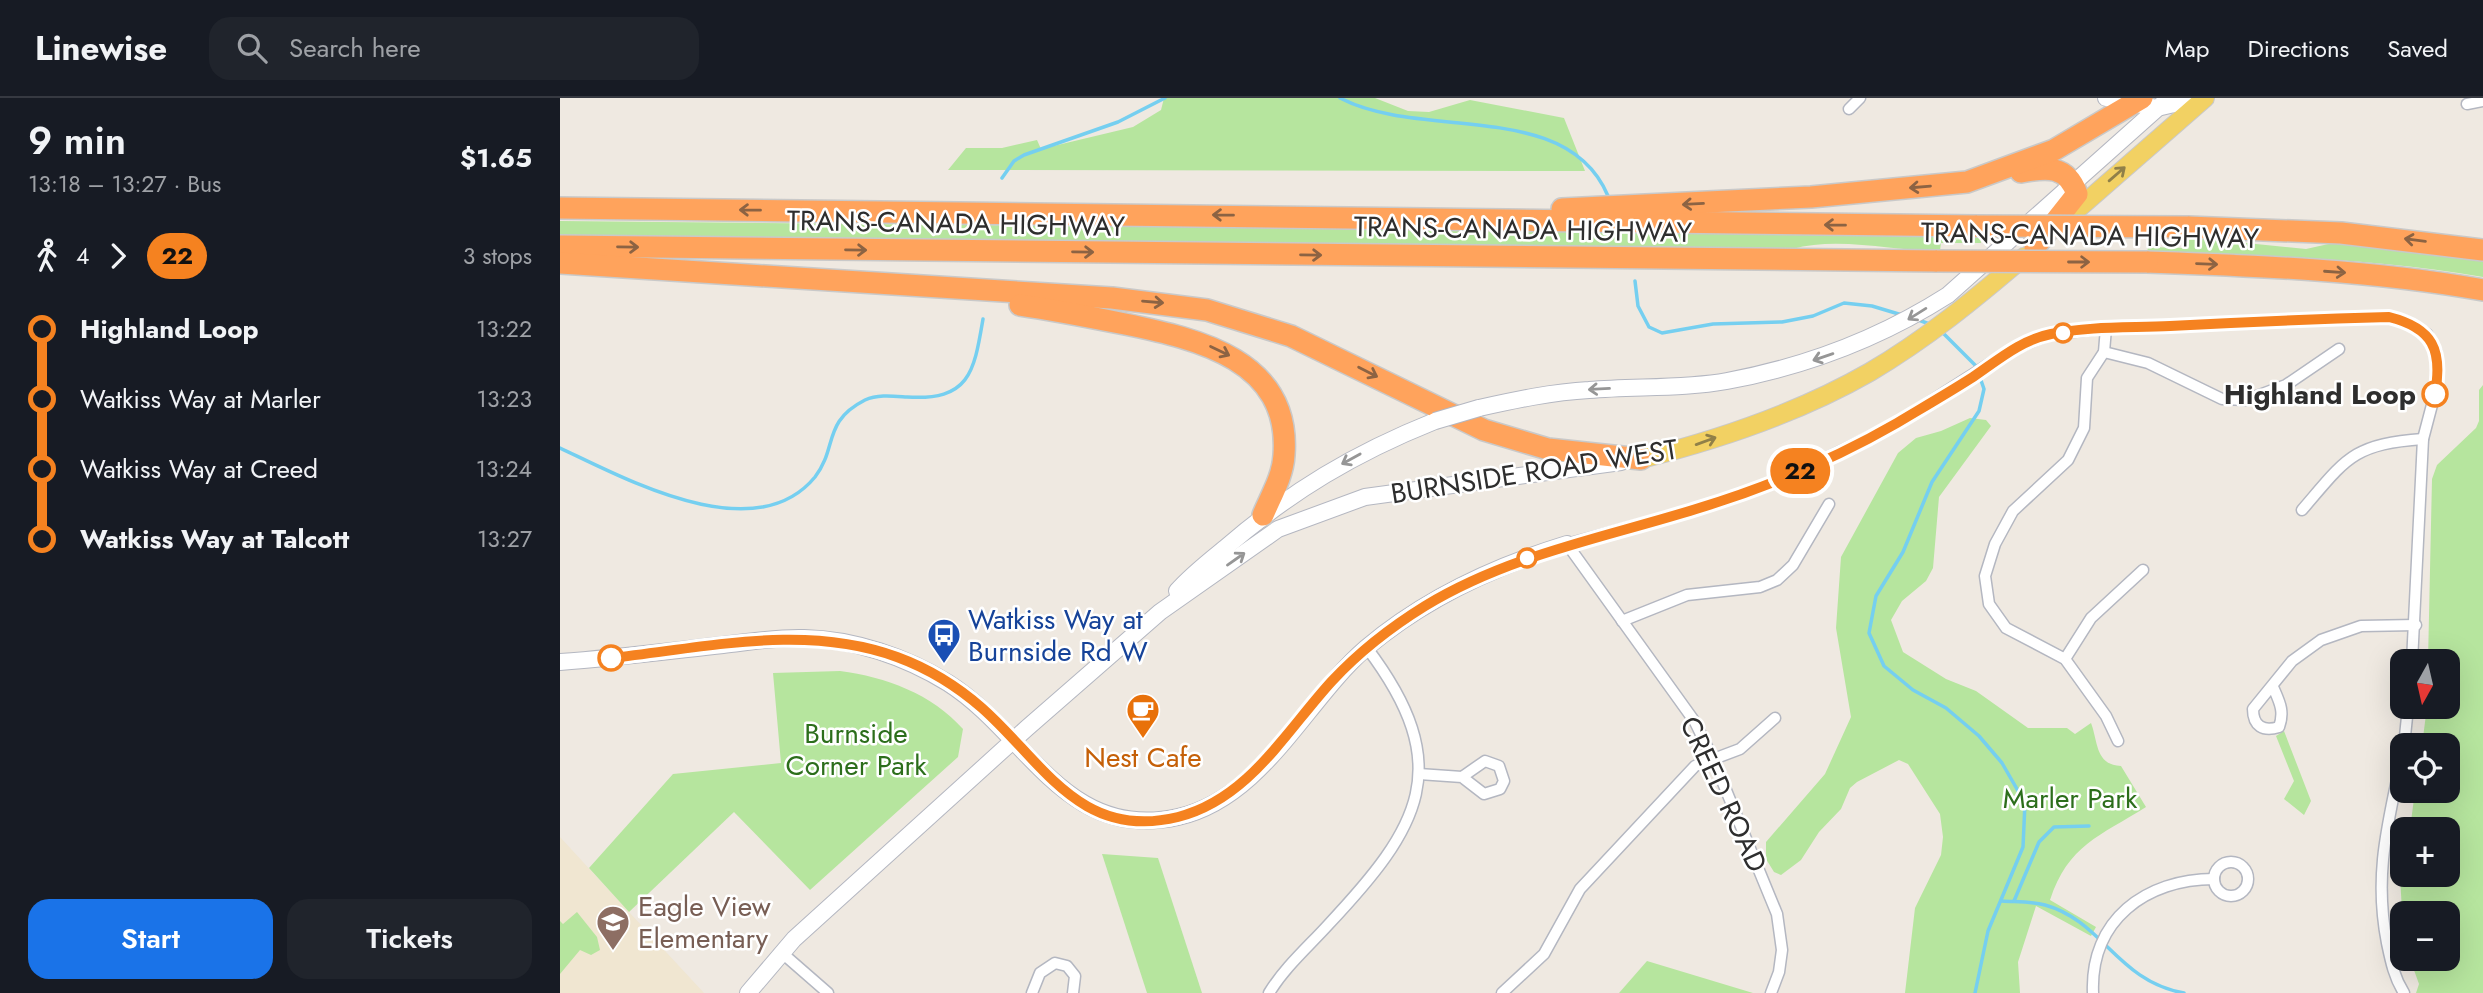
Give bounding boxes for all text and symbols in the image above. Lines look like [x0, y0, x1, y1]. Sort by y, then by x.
search box [209, 17, 699, 80]
text: Linewise [35, 25, 167, 72]
icon: search [233, 29, 271, 67]
text: Search here [289, 29, 421, 67]
text: Map [2165, 31, 2210, 66]
text: Directions [2248, 31, 2349, 66]
text: Saved [2387, 31, 2448, 66]
text: 9 min [28, 113, 126, 168]
text: $1.65 [460, 139, 532, 177]
one-way arrow [2108, 166, 2126, 182]
text: 13:18 – 13:27 · Bus [28, 167, 221, 201]
one-way arrow [1909, 181, 1931, 194]
one-way arrow [1682, 197, 1705, 210]
street label: TRANS-CANADA HIGHWAY [786, 200, 1126, 247]
one-way arrow [739, 203, 762, 217]
street label: TRANS-CANADA HIGHWAY [1353, 206, 1693, 253]
one-way arrow [1211, 208, 1234, 222]
street label: TRANS-CANADA HIGHWAY [1920, 212, 2260, 259]
one-way arrow [1824, 218, 1847, 232]
one-way arrow [2405, 234, 2427, 247]
icon: walk [28, 237, 66, 275]
icon: forward [99, 237, 137, 275]
text: 22 [161, 238, 193, 273]
text: 4 [76, 239, 89, 273]
text: 3 stops [463, 239, 532, 273]
one-way arrow [616, 240, 639, 254]
one-way arrow [844, 243, 867, 257]
one-way arrow [1071, 245, 1094, 259]
one-way arrow [1299, 248, 1322, 262]
one-way arrow [2067, 255, 2090, 269]
one-way arrow [2195, 257, 2218, 271]
one-way arrow [2323, 266, 2346, 279]
one-way arrow [1142, 296, 1164, 309]
one-way arrow [1908, 307, 1928, 321]
text: Highland Loop [80, 310, 259, 348]
text: 13:22 [476, 312, 532, 346]
unlabelled marker [2053, 323, 2073, 343]
one-way arrow [1209, 345, 1230, 358]
one-way arrow [1812, 352, 1834, 364]
one-way arrow [1357, 366, 1378, 379]
place label: Highland Loop [2224, 374, 2416, 415]
text: Watkiss Way at Marler [80, 380, 321, 418]
marker: Highland Loop [2422, 381, 2448, 407]
text: 13:23 [477, 382, 532, 416]
one-way arrow [1588, 383, 1610, 396]
street label: BURNSIDE ROAD WEST [1388, 429, 1680, 514]
one-way arrow [1695, 434, 1717, 446]
line badge: 22 [1768, 448, 1832, 494]
text: Watkiss Way at Creed [80, 450, 318, 488]
text: 13:24 [476, 452, 532, 486]
one-way arrow [1341, 452, 1361, 466]
text: 22 [1784, 453, 1816, 488]
text: Watkiss Way at Talcott [80, 520, 349, 558]
text: 13:27 [477, 522, 532, 556]
unlabelled marker [1517, 548, 1537, 568]
one-way arrow [1226, 552, 1245, 566]
place label: Watkiss Way at Burnside Rd W [968, 599, 1148, 672]
bus stop icon: Watkiss Way at Burnside Rd W [925, 616, 963, 665]
unlabelled marker [598, 645, 624, 671]
north arrow [2390, 649, 2460, 719]
map controls [2390, 649, 2460, 971]
cafe icon: Nest Cafe [1124, 691, 1162, 740]
street label: CREED ROAD [1670, 710, 1778, 879]
park label: Burnside Corner Park [785, 713, 927, 786]
button: locate [2390, 733, 2460, 803]
place label: Nest Cafe [1084, 737, 1202, 778]
park label: Marler Park [2003, 778, 2138, 819]
button: + [2390, 817, 2460, 887]
place label: Eagle View Elementary [638, 886, 771, 959]
button: Start [28, 899, 273, 979]
button: Tickets [287, 899, 532, 979]
button: − [2390, 901, 2460, 971]
school or university icon: Eagle View Elementary [594, 903, 632, 952]

